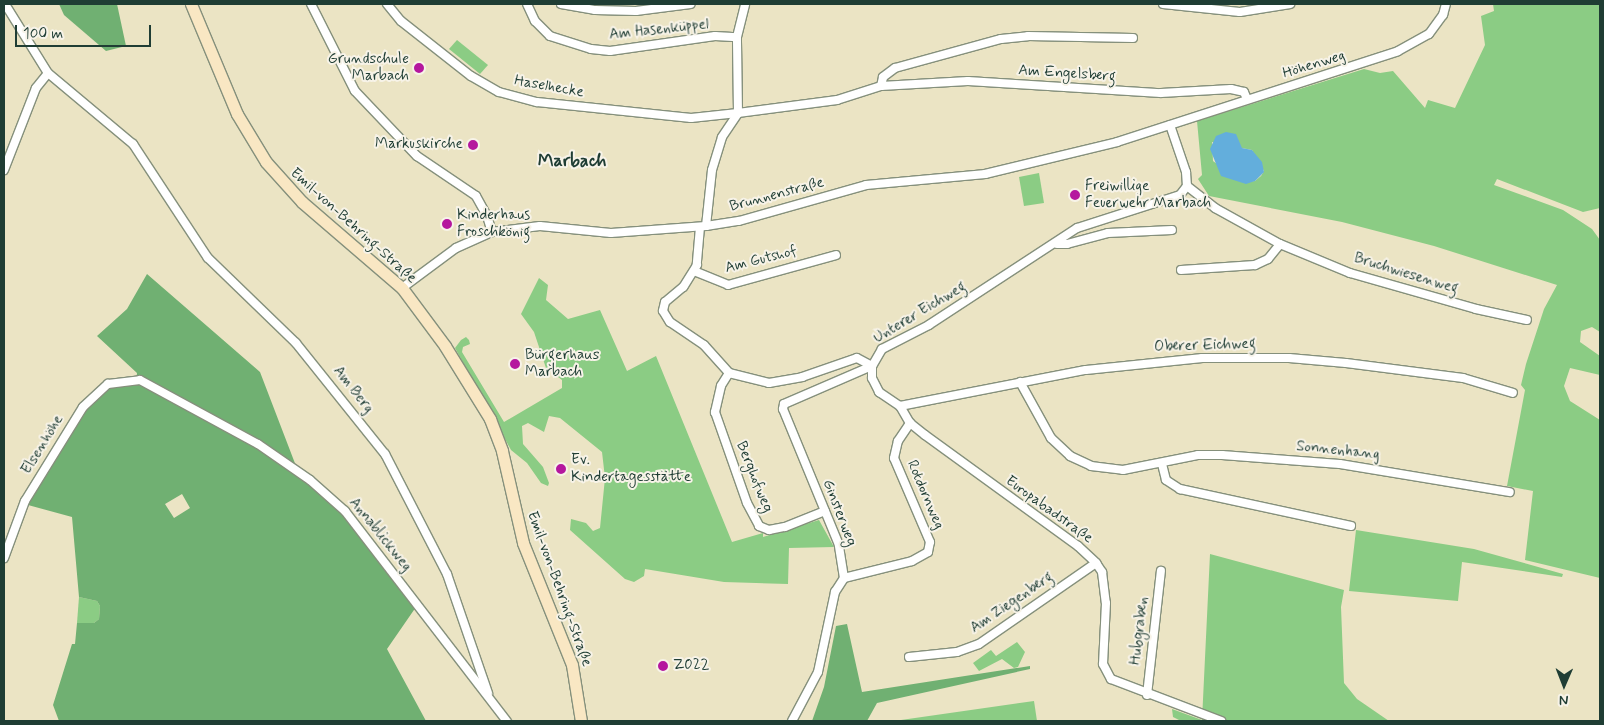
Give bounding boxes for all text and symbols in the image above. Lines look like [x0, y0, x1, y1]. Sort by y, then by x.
scale bar [18, 15, 154, 47]
street label: Am Hasenküppel [605, 16, 713, 44]
text: 100 m [23, 24, 63, 44]
street label: Höhenweg [1281, 47, 1347, 83]
place label: Grundschule Marbach [328, 50, 409, 85]
marker: Grundschule Marbach [413, 62, 425, 74]
street label: Am Engelsberg [1020, 62, 1114, 86]
street label: Haselhecke [513, 72, 585, 102]
place label: Markuskirche [375, 136, 463, 154]
marker: Markuskirche [467, 139, 479, 151]
district label: Marbach [538, 150, 606, 172]
street label: Emil-von-Behring-Straße [286, 164, 420, 288]
street label: Brunnenstraße [728, 174, 826, 216]
place label: Freiwillige Feuerwehr Marbach [1085, 177, 1210, 212]
marker: Freiwillige Feuerwehr Marbach [1069, 189, 1081, 201]
place label: Kinderhaus Froschkönig [457, 206, 530, 241]
marker: Kinderhaus Froschkönig [441, 218, 453, 230]
street label: Am Gutshof [723, 242, 799, 278]
street label: Bruchwiesenweg [1352, 250, 1460, 298]
street label: Unterer Eichweg [870, 278, 970, 348]
street label: Oberer Eichweg [1155, 335, 1255, 357]
place label: Bürgerhaus Marbach [525, 346, 599, 381]
marker: Bürgerhaus Marbach [509, 358, 521, 370]
street label: Am Berg [329, 362, 377, 418]
street label: Elsenhöhe [18, 412, 68, 478]
street label: Sonnenhang [1295, 438, 1381, 464]
street label: Berghofweg [732, 439, 776, 515]
place label: Ev. Kindertagesstätte [571, 451, 691, 486]
street label: Rotdornweg [902, 458, 948, 532]
marker: Ev. Kindertagesstätte [555, 463, 567, 475]
street label: Europabadstraße [1002, 472, 1096, 548]
street label: Ginsterweg [818, 477, 860, 549]
street label: Annablickweg [345, 494, 415, 576]
street label: Emil-von-Behring-Straße [523, 509, 595, 669]
street label: Am Ziegenberg [965, 567, 1059, 639]
street label: Hubgraben [1127, 596, 1153, 666]
place label: Z022 [673, 657, 710, 675]
marker: Z022 [657, 660, 669, 672]
north arrow [1539, 660, 1589, 710]
text: N [1559, 691, 1569, 709]

